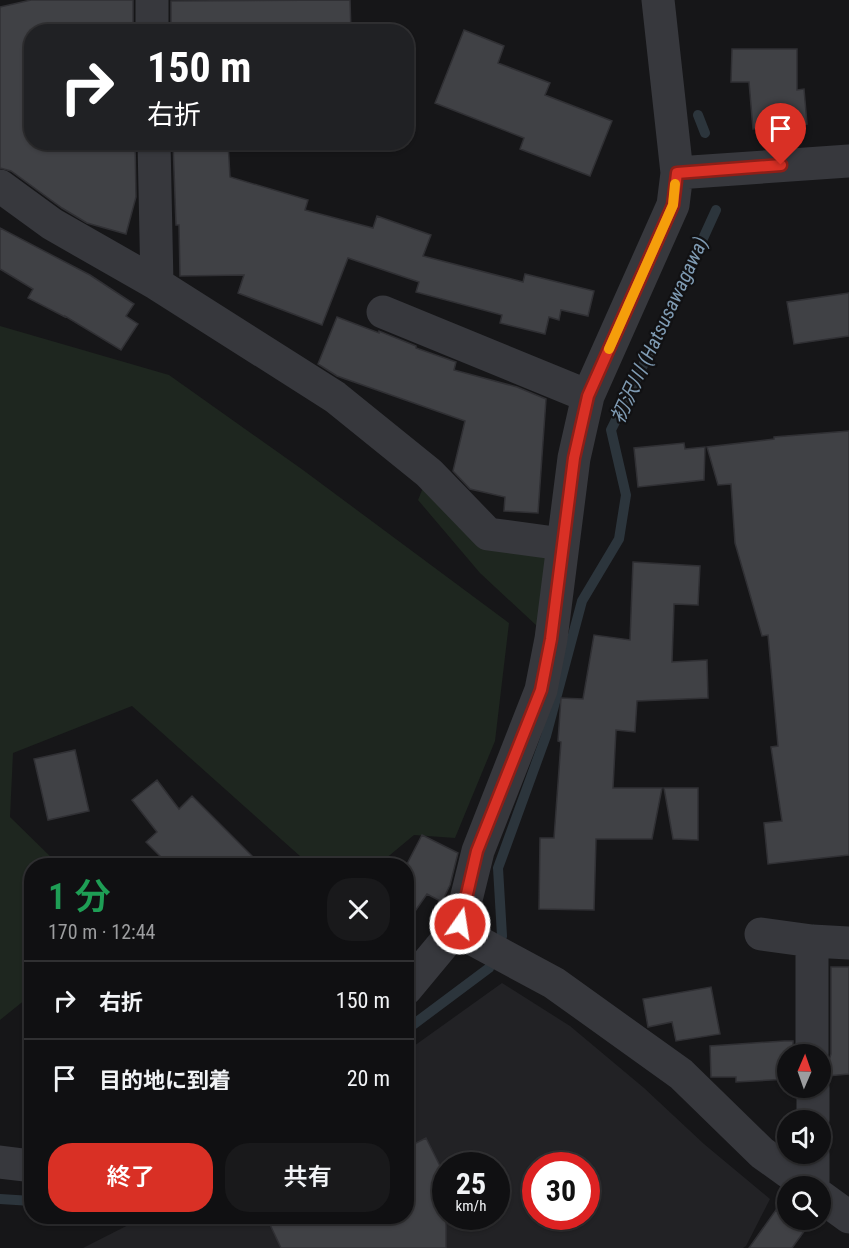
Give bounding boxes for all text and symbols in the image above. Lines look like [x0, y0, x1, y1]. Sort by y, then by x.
text: 150 m [147, 43, 252, 92]
icon: right [48, 48, 126, 126]
text: 右折 [147, 99, 201, 131]
pin [755, 103, 806, 165]
icon: arrive [764, 112, 797, 145]
water label: 初沢川 (Hatsusawagawa) [605, 233, 713, 427]
text: 1 分 [48, 876, 110, 918]
button: close [327, 878, 390, 941]
position arrow [428, 892, 492, 956]
text: 170 m · 12:44 [48, 920, 155, 944]
icon: right [48, 984, 81, 1017]
text: 150 m [336, 988, 390, 1013]
text: 右折 [99, 990, 143, 1015]
north arrow [777, 1044, 831, 1098]
map controls [777, 1044, 831, 1230]
icon: arrive [48, 1062, 81, 1095]
text: 20 m [347, 1066, 390, 1091]
text: 目的地に到着 [99, 1068, 231, 1093]
button: sound [777, 1110, 831, 1164]
button: 終了 [48, 1143, 213, 1212]
button: 共有 [225, 1143, 390, 1212]
speed limit sign: 30 [522, 1152, 600, 1230]
text: 25 [456, 1166, 486, 1201]
button: search [777, 1176, 831, 1230]
text: km/h [456, 1197, 486, 1215]

